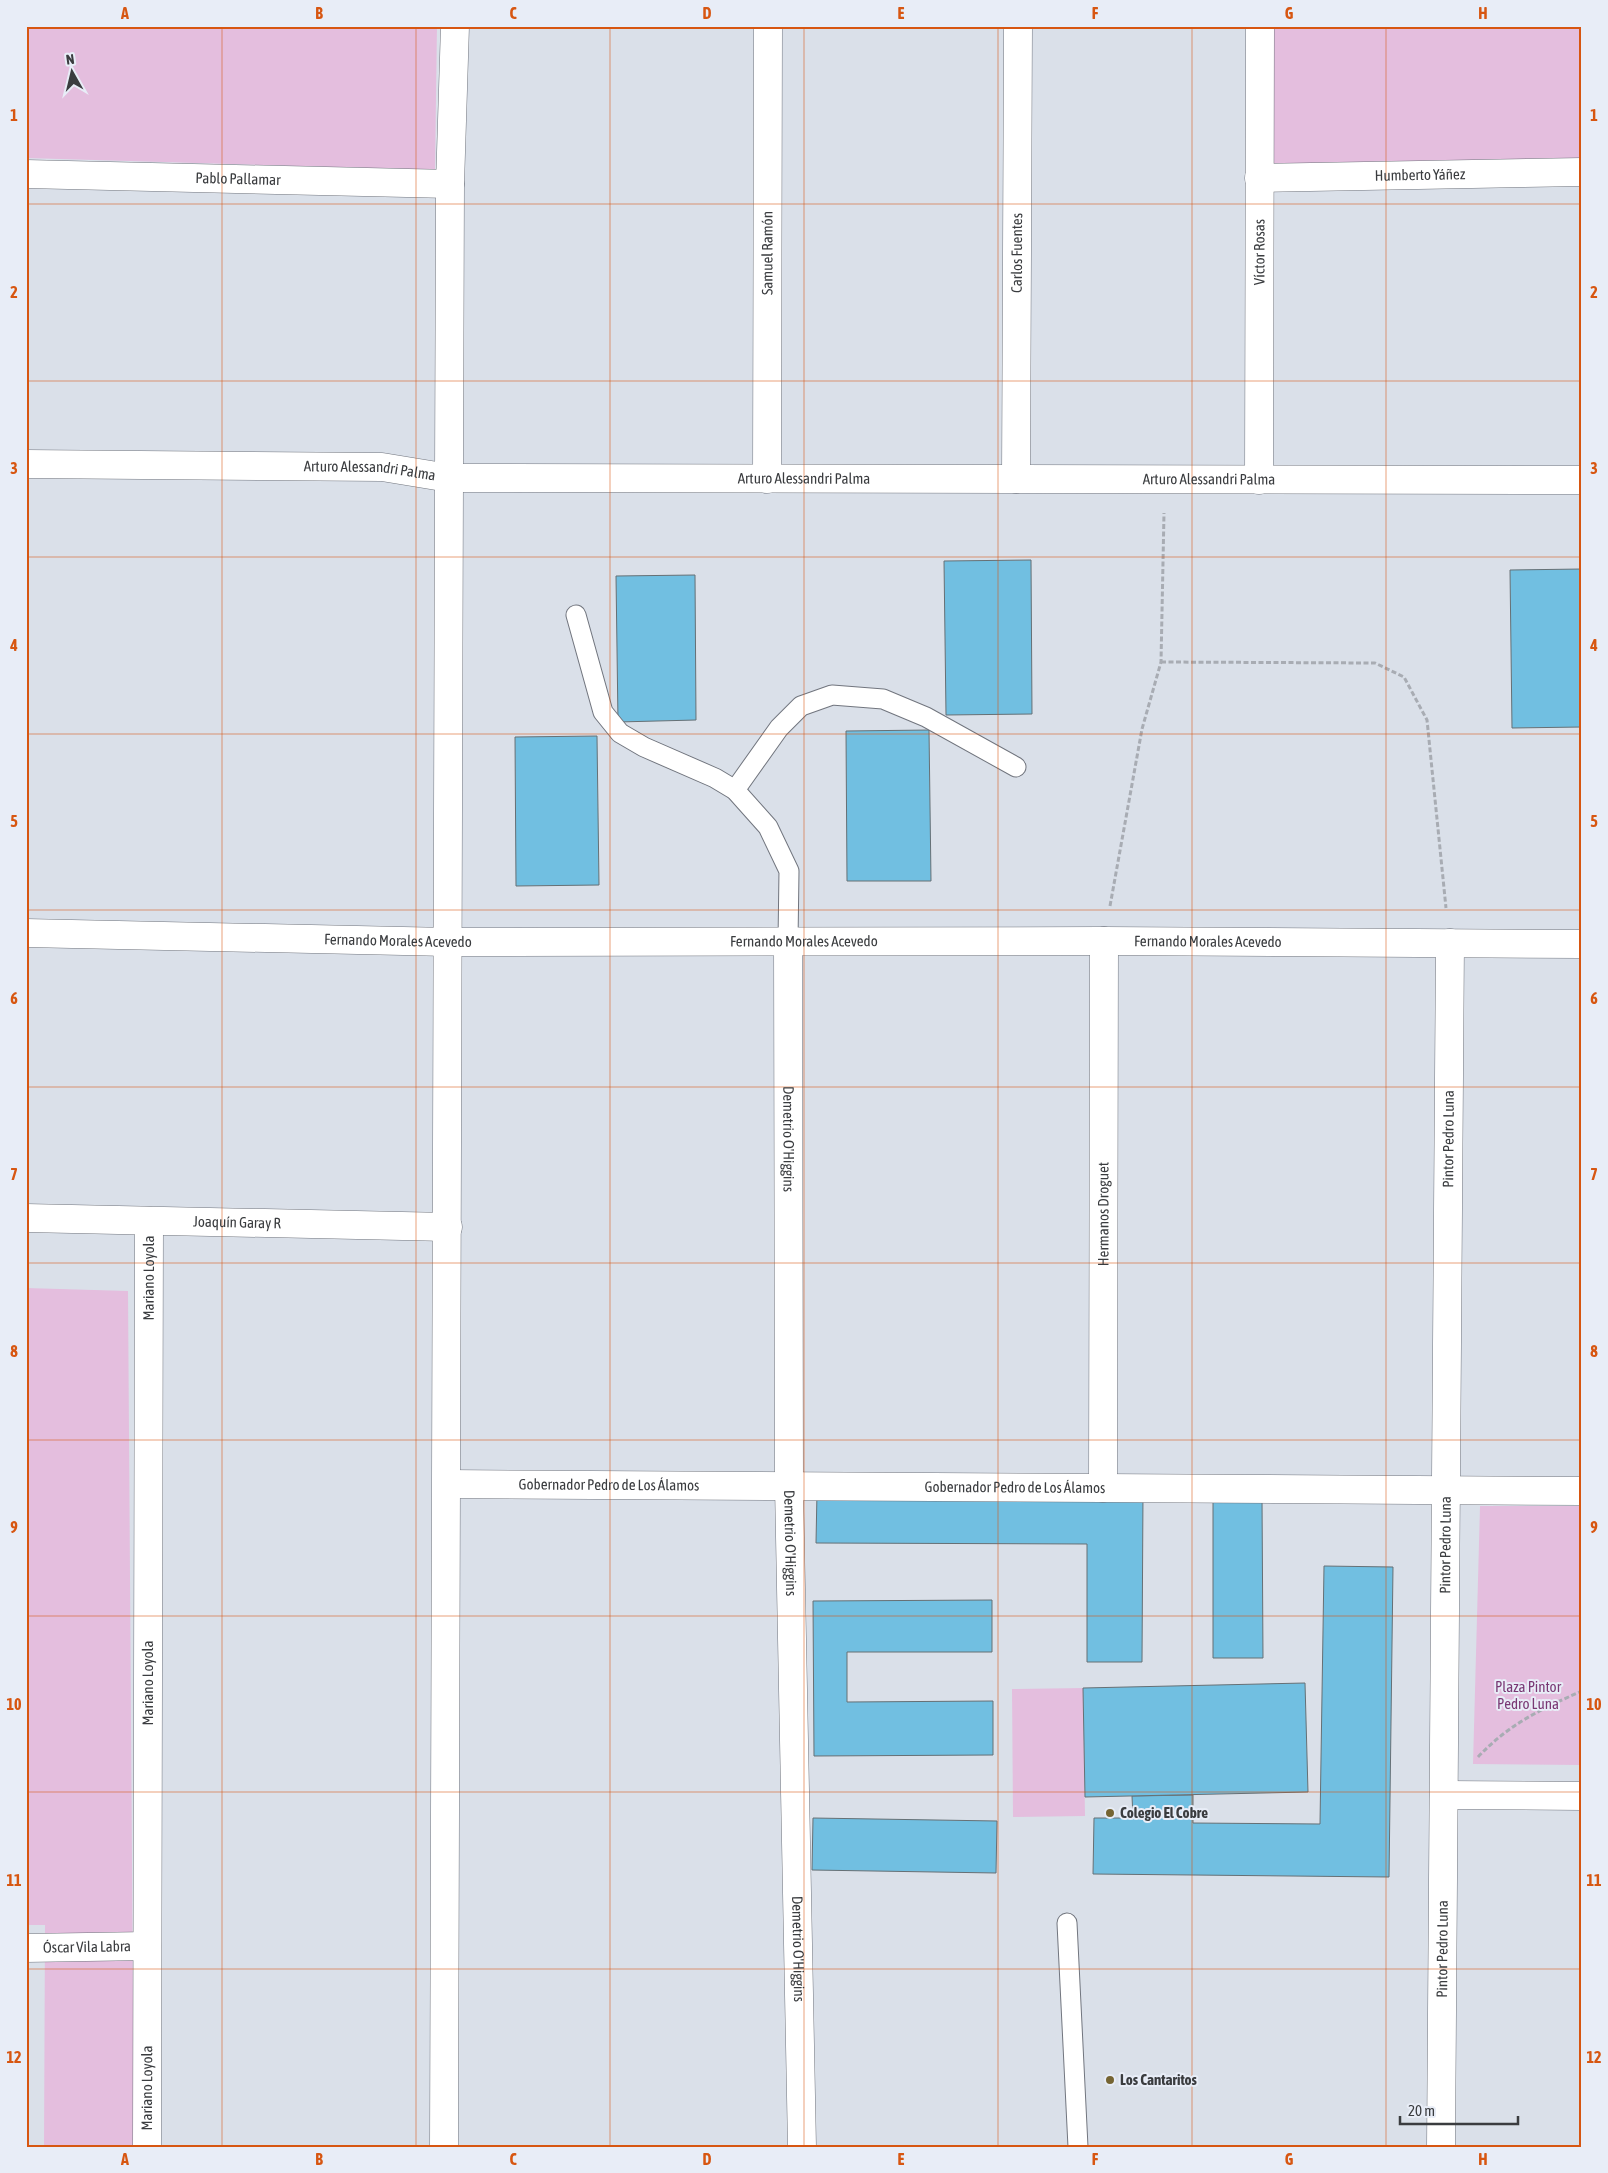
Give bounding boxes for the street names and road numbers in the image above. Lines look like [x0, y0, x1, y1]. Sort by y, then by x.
street label: Humberto Yáñez [1375, 165, 1466, 184]
street label: Pablo Pallamar [195, 169, 281, 188]
street label: Samuel Ramón [758, 211, 776, 295]
street label: Carlos Fuentes [1008, 213, 1025, 293]
street label: Víctor Rosas [1250, 219, 1268, 285]
street label: Arturo Alessandri Palma [304, 457, 437, 484]
street label: Arturo Alessandri Palma [738, 470, 870, 487]
street label: Arturo Alessandri Palma [1143, 470, 1275, 487]
street label: Fernando Morales Acevedo [324, 930, 472, 950]
street label: Fernando Morales Acevedo [730, 932, 878, 950]
street label: Fernando Morales Acevedo [1134, 932, 1282, 950]
street label: Demetrio O'Higgins [780, 1086, 797, 1192]
street label: Pintor Pedro Luna [1439, 1090, 1457, 1188]
street label: Hermanos Droguet [1094, 1162, 1112, 1266]
street label: Joaquín Garay R [193, 1213, 282, 1231]
street label: Mariano Loyola [140, 1235, 157, 1321]
street label: Gobernador Pedro de Los Álamos [519, 1475, 699, 1494]
street label: Gobernador Pedro de Los Álamos [925, 1478, 1105, 1496]
street label: Demetrio O'Higgins [781, 1490, 800, 1596]
street label: Pintor Pedro Luna [1436, 1496, 1454, 1594]
street label: Mariano Loyola [139, 1640, 156, 1726]
street label: Demetrio O'Higgins [789, 1896, 808, 2002]
street label: Pintor Pedro Luna [1433, 1900, 1451, 1998]
street label: Óscar Vila Labra [43, 1937, 131, 1956]
street label: Mariano Loyola [138, 2045, 155, 2131]

